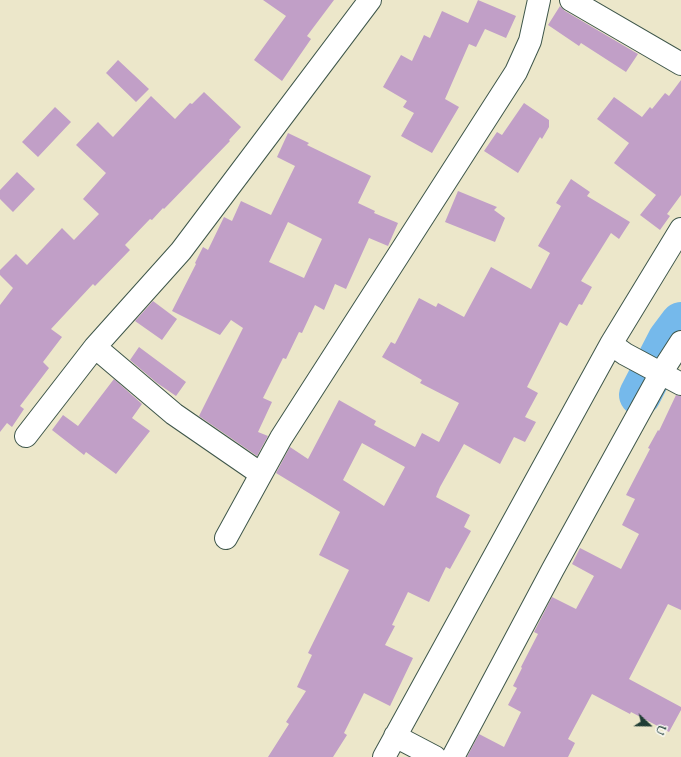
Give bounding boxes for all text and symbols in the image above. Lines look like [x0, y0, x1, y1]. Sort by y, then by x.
north arrow [629, 705, 669, 745]
text: U [651, 722, 669, 737]

